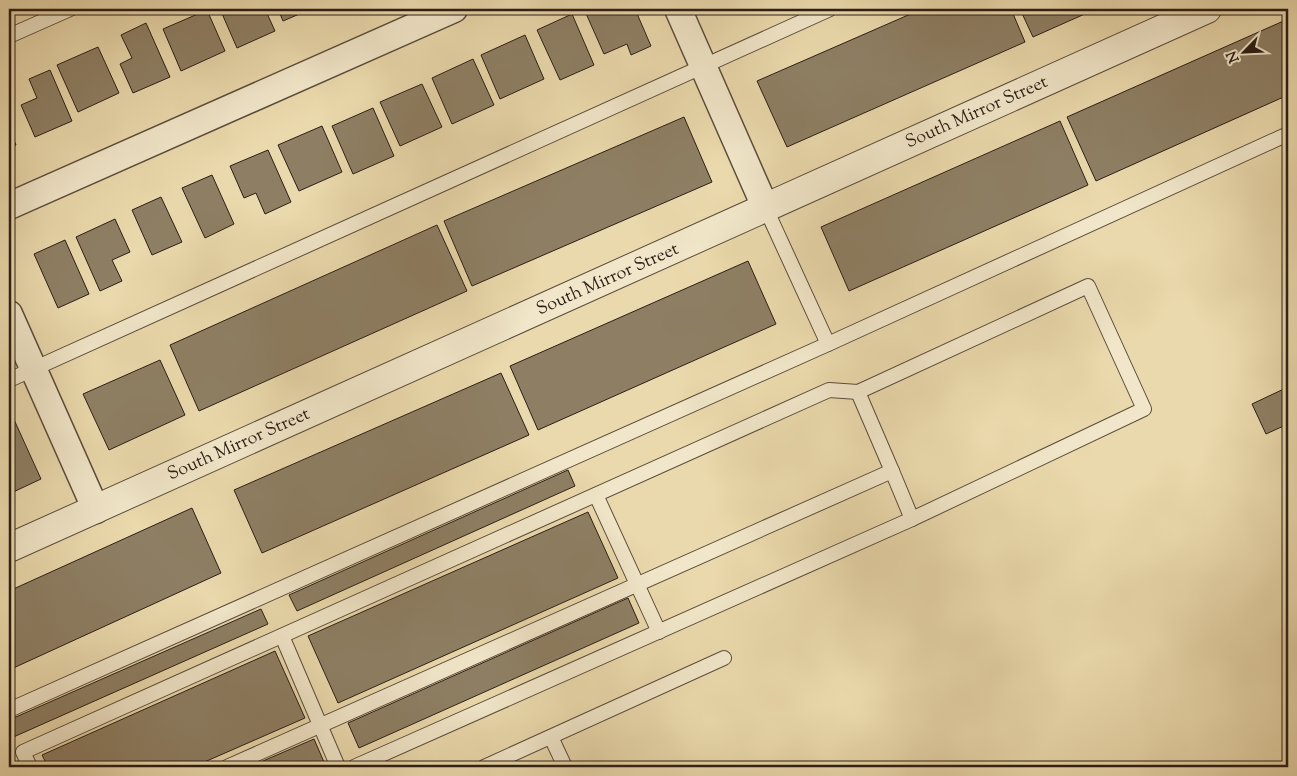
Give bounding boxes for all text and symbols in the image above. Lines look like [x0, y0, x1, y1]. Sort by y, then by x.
north arrow [1220, 28, 1270, 78]
text: N [1223, 47, 1245, 66]
street label: South Mirror Street [902, 70, 1052, 156]
street label: South Mirror Street [533, 237, 683, 323]
street label: South Mirror Street [164, 402, 314, 488]

